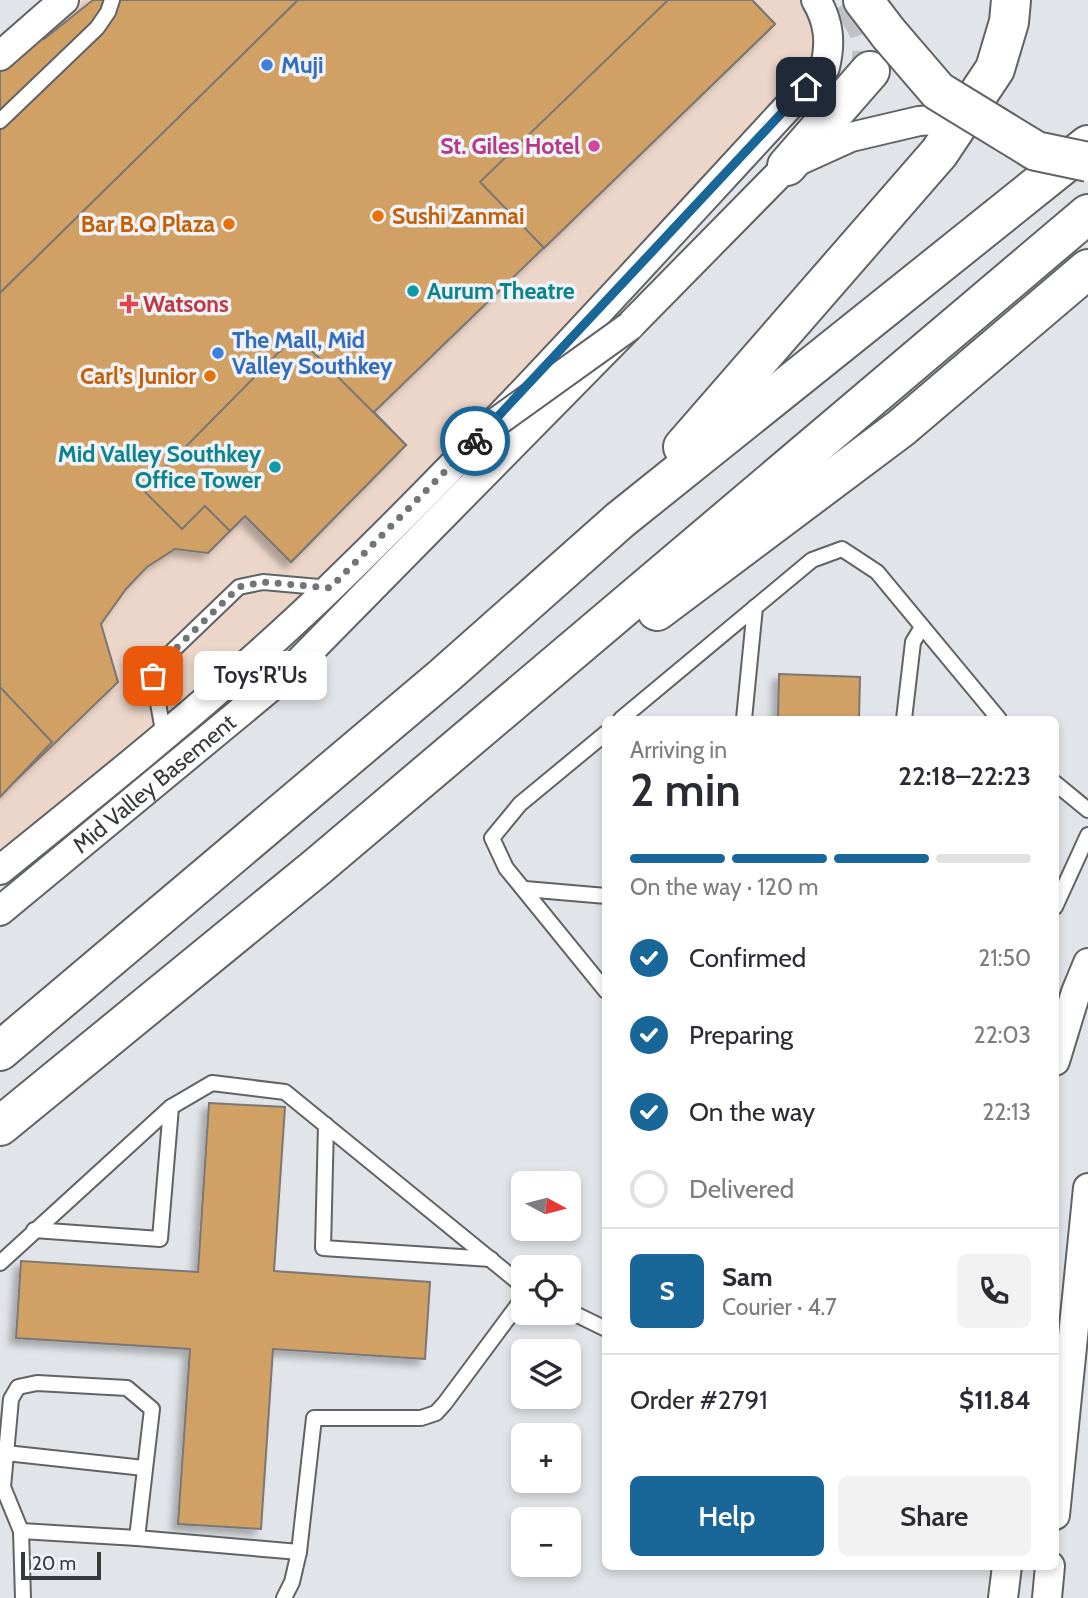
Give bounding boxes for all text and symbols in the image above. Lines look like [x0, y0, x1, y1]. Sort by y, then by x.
place label: Muji [281, 51, 324, 79]
marker: Muji [259, 57, 275, 73]
pin [776, 57, 836, 117]
icon: home [787, 68, 825, 106]
place label: St. Giles Hotel [440, 132, 580, 160]
marker: St. Giles Hotel [586, 138, 602, 154]
place label: Sushi Zanmai [392, 202, 525, 230]
marker: Sushi Zanmai [370, 208, 386, 224]
place label: Bar B.Q Plaza [81, 210, 216, 238]
marker: Bar B.Q Plaza [221, 216, 237, 232]
place label: Aurum Theatre [427, 277, 575, 305]
marker: Aurum Theatre [405, 283, 421, 299]
place label: Watsons [143, 290, 229, 318]
marker: Watsons [121, 296, 137, 312]
place label: The Mall, Mid Valley Southkey [232, 326, 393, 380]
marker: The Mall, Mid Valley Southkey [210, 345, 226, 361]
place label: Carl’s Junior [80, 362, 196, 390]
marker: Carl’s Junior [202, 368, 218, 384]
courier [440, 406, 510, 476]
icon: bike [456, 422, 494, 460]
place label: Mid Valley Southkey Office Tower [58, 440, 262, 494]
marker: Mid Valley Southkey Office Tower [267, 459, 283, 475]
pin [123, 646, 183, 706]
callout: Toys'R'Us [195, 652, 328, 700]
icon: bag [134, 657, 172, 695]
text: Toys'R'Us [214, 661, 307, 689]
street label: Mid Valley Basement [67, 708, 242, 859]
text: Arriving in [630, 736, 727, 764]
text: 22:18–22:23 [898, 760, 1031, 792]
text: 2 min [630, 762, 741, 818]
text: On the way · 120 m [630, 873, 818, 901]
icon: check [630, 939, 668, 977]
text: Confirmed [689, 942, 806, 974]
text: 21:50 [978, 944, 1031, 972]
icon: check [630, 1016, 668, 1054]
text: Preparing [689, 1019, 793, 1051]
text: 22:03 [974, 1021, 1031, 1049]
icon: check [630, 1093, 668, 1131]
text: On the way [689, 1096, 815, 1128]
text: 22:13 [982, 1098, 1031, 1126]
north arrow [511, 1171, 581, 1241]
map controls [511, 1171, 581, 1577]
text: Delivered [689, 1173, 794, 1205]
button: phone [957, 1254, 1031, 1328]
button: locate [511, 1255, 581, 1325]
text: Sam [722, 1261, 773, 1293]
text: S [659, 1275, 675, 1307]
text: Courier · 4.7 [722, 1293, 837, 1321]
button: layers [511, 1339, 581, 1409]
text: Order #2791 [630, 1384, 768, 1416]
text: $11.84 [959, 1384, 1031, 1416]
button: + [511, 1423, 581, 1493]
button: Help [630, 1476, 824, 1556]
button: Share [838, 1476, 1031, 1556]
button: − [511, 1507, 581, 1577]
scale bar [21, 1549, 102, 1581]
text: 20 m [32, 1552, 76, 1575]

